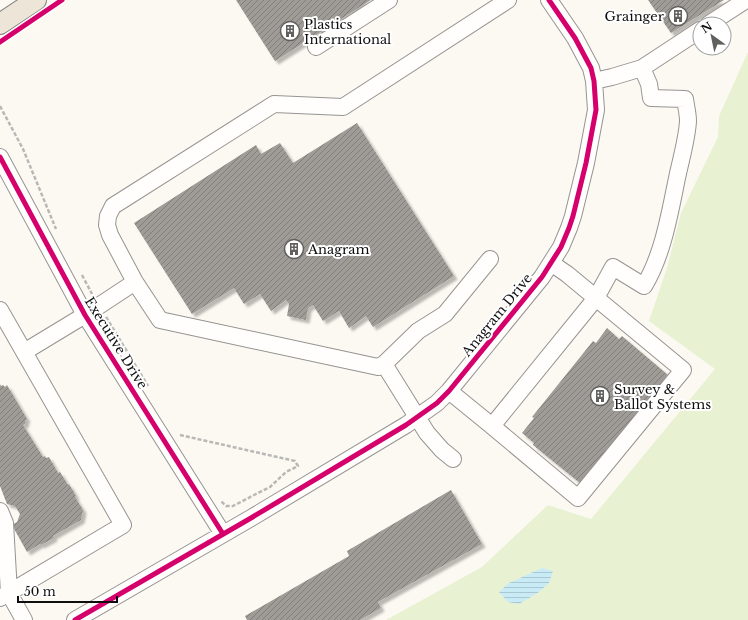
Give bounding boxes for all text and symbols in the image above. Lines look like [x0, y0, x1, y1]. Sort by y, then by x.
building icon: Grainger [667, 5, 689, 27]
place label: Grainger [605, 8, 665, 25]
place label: Plastics International [304, 16, 391, 48]
north arrow [692, 16, 732, 56]
text: N [698, 19, 715, 36]
building icon: Plastics International [279, 20, 301, 42]
building icon: Anagram [283, 238, 305, 260]
place label: Anagram [307, 241, 369, 258]
street label: Anagram Drive [458, 270, 536, 361]
street label: Executive Drive [81, 294, 151, 392]
place label: Survey & Ballot Systems [614, 381, 711, 413]
building icon: Survey & Ballot Systems [589, 385, 611, 407]
scale bar [18, 578, 117, 604]
text: 50 m [24, 584, 56, 599]

